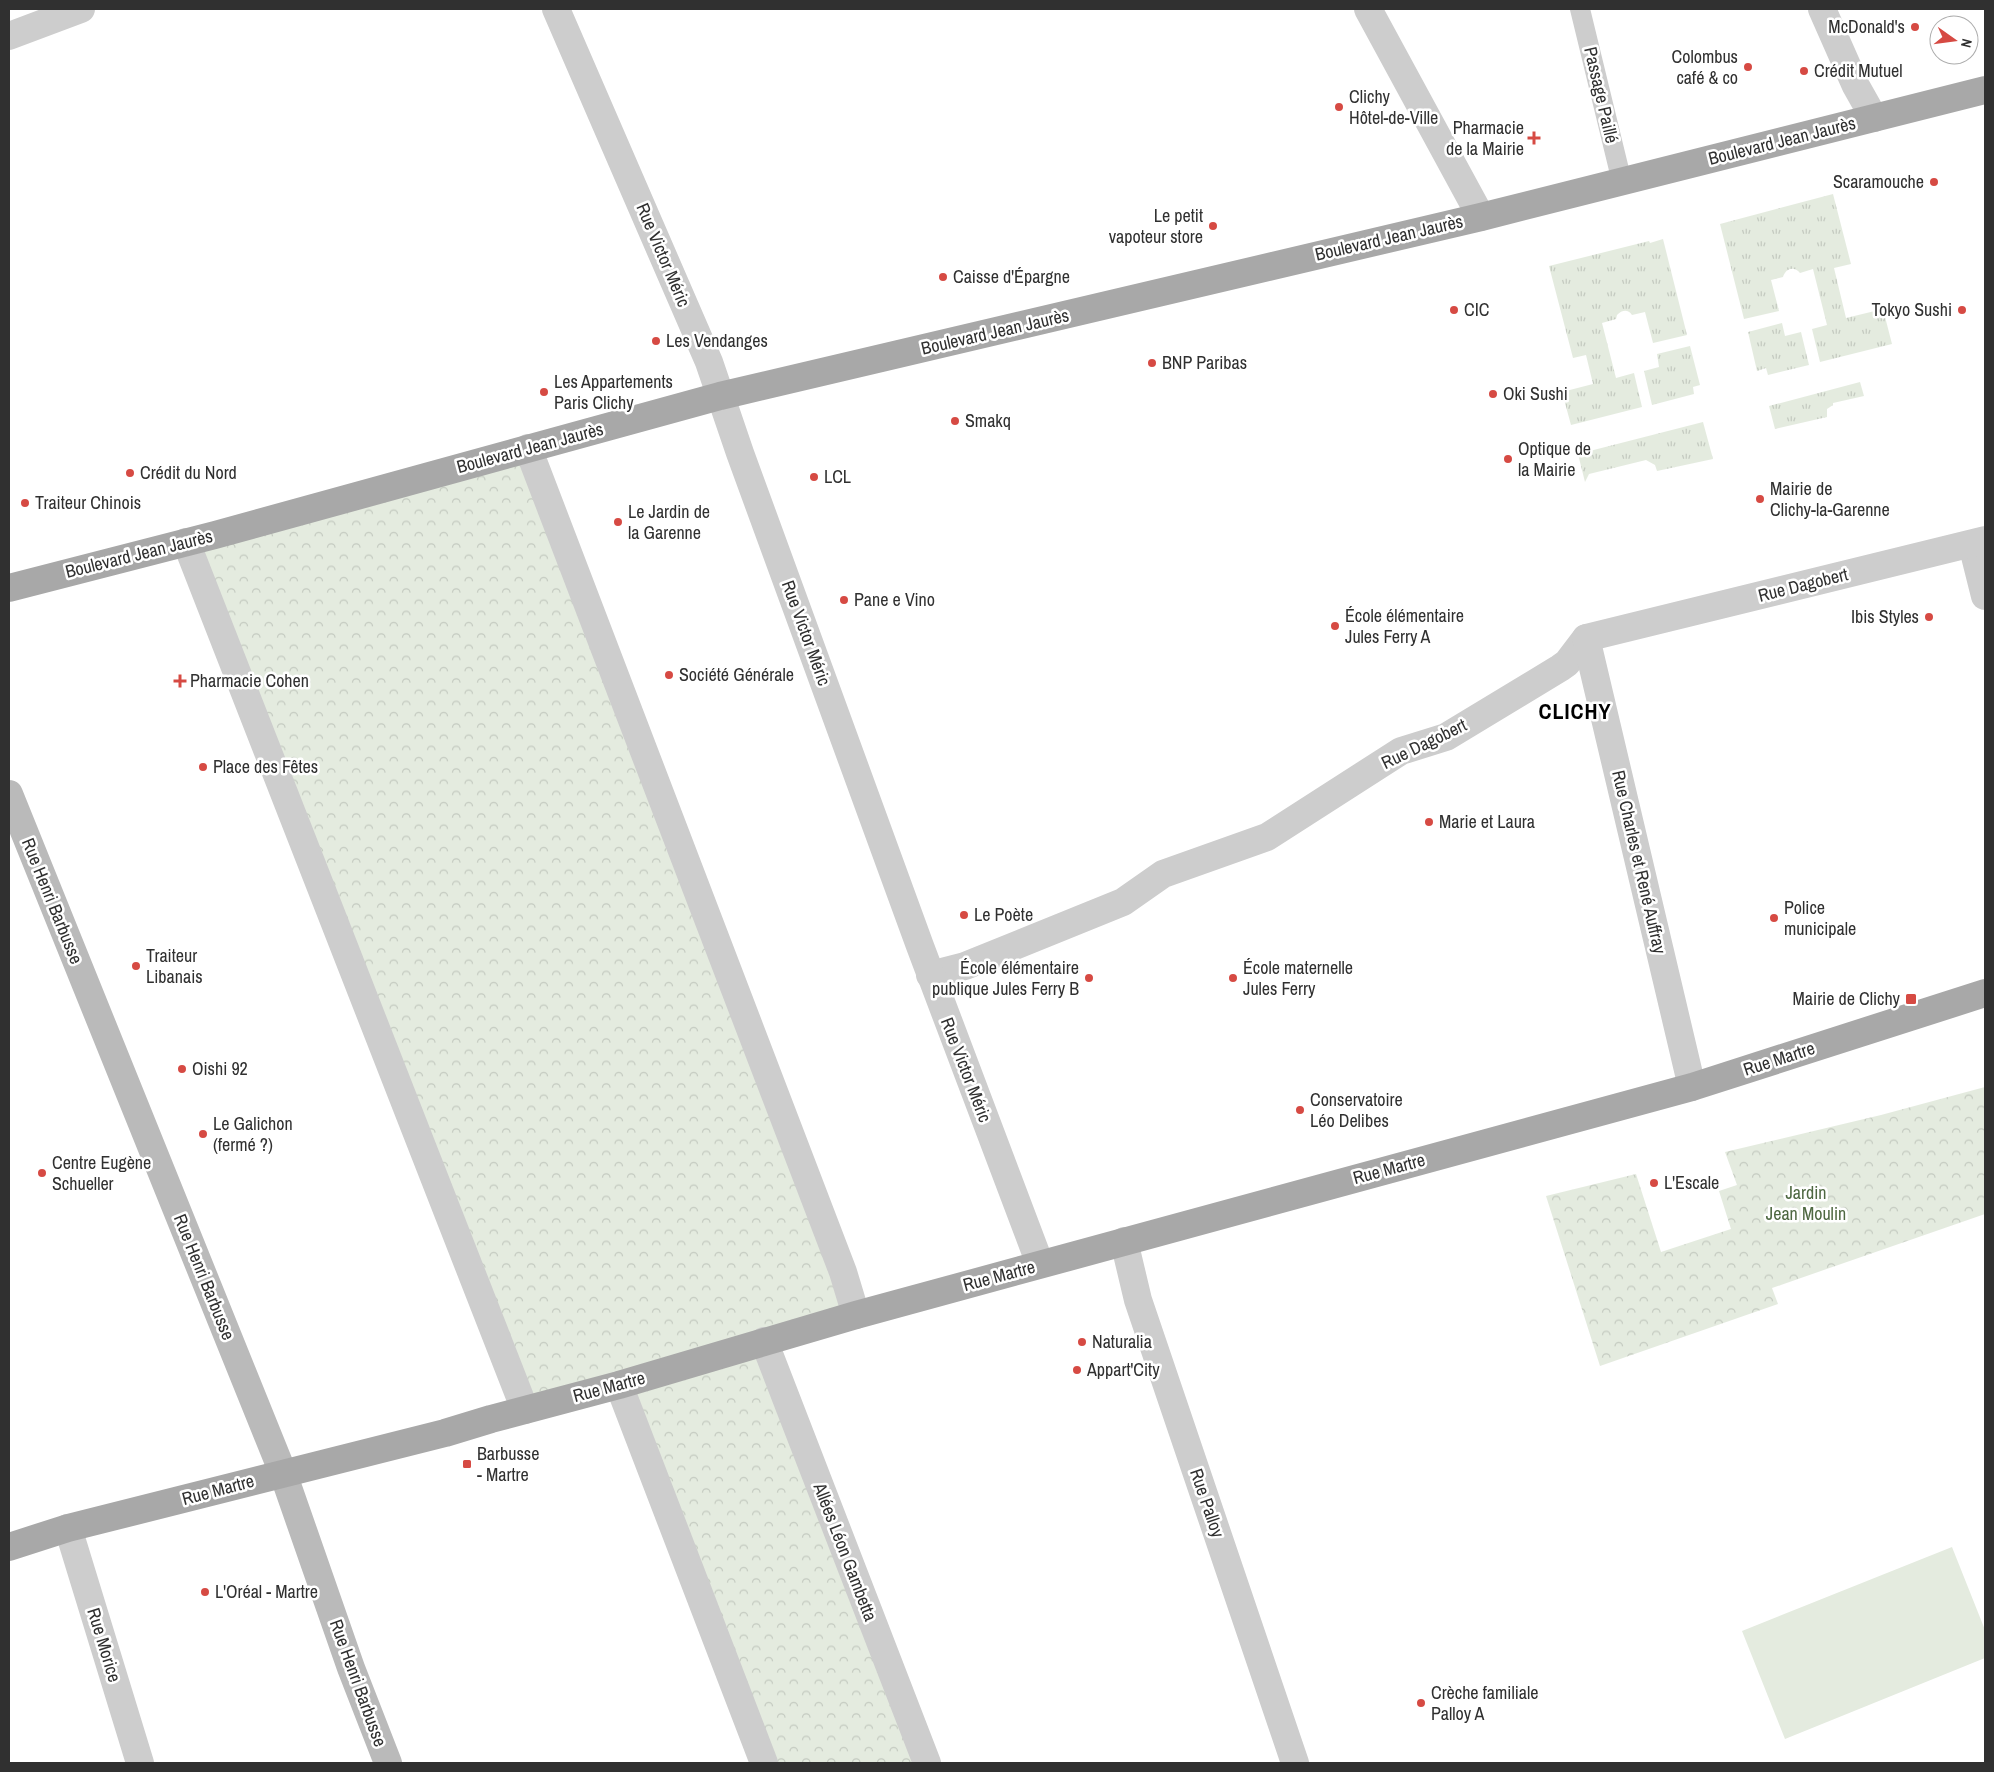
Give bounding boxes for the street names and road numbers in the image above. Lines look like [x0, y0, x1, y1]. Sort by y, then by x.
street label: Passage Paillé [1578, 44, 1625, 146]
street label: Boulevard Jean Jaurès [1706, 110, 1858, 171]
street label: Rue Victor Méric [630, 199, 697, 311]
street label: Boulevard Jean Jaurès [1313, 208, 1465, 267]
street label: Boulevard Jean Jaurès [919, 302, 1071, 361]
street label: Boulevard Jean Jaurès [454, 416, 606, 479]
street label: Boulevard Jean Jaurès [63, 523, 215, 584]
street label: Rue Dagobert [1755, 561, 1850, 608]
street label: Rue Victor Méric [776, 577, 837, 689]
street label: Rue Dagobert [1377, 712, 1471, 775]
street label: Rue Charles et René Auffray [1606, 768, 1673, 957]
street label: Rue Henri Barbusse [16, 834, 89, 967]
street label: Rue Victor Méric [935, 1014, 998, 1126]
street label: Rue Martre [1740, 1035, 1818, 1082]
street label: Rue Martre [1350, 1147, 1428, 1190]
street label: Rue Henri Barbusse [168, 1210, 241, 1343]
street label: Rue Martre [960, 1254, 1038, 1297]
street label: Rue Martre [570, 1365, 648, 1408]
street label: Rue Palloy [1184, 1465, 1231, 1541]
street label: Rue Martre [179, 1468, 257, 1511]
street label: Allées Léon Gambetta [807, 1478, 883, 1624]
street label: Rue Morice [81, 1605, 128, 1685]
street label: Rue Henri Barbusse [324, 1616, 393, 1750]

